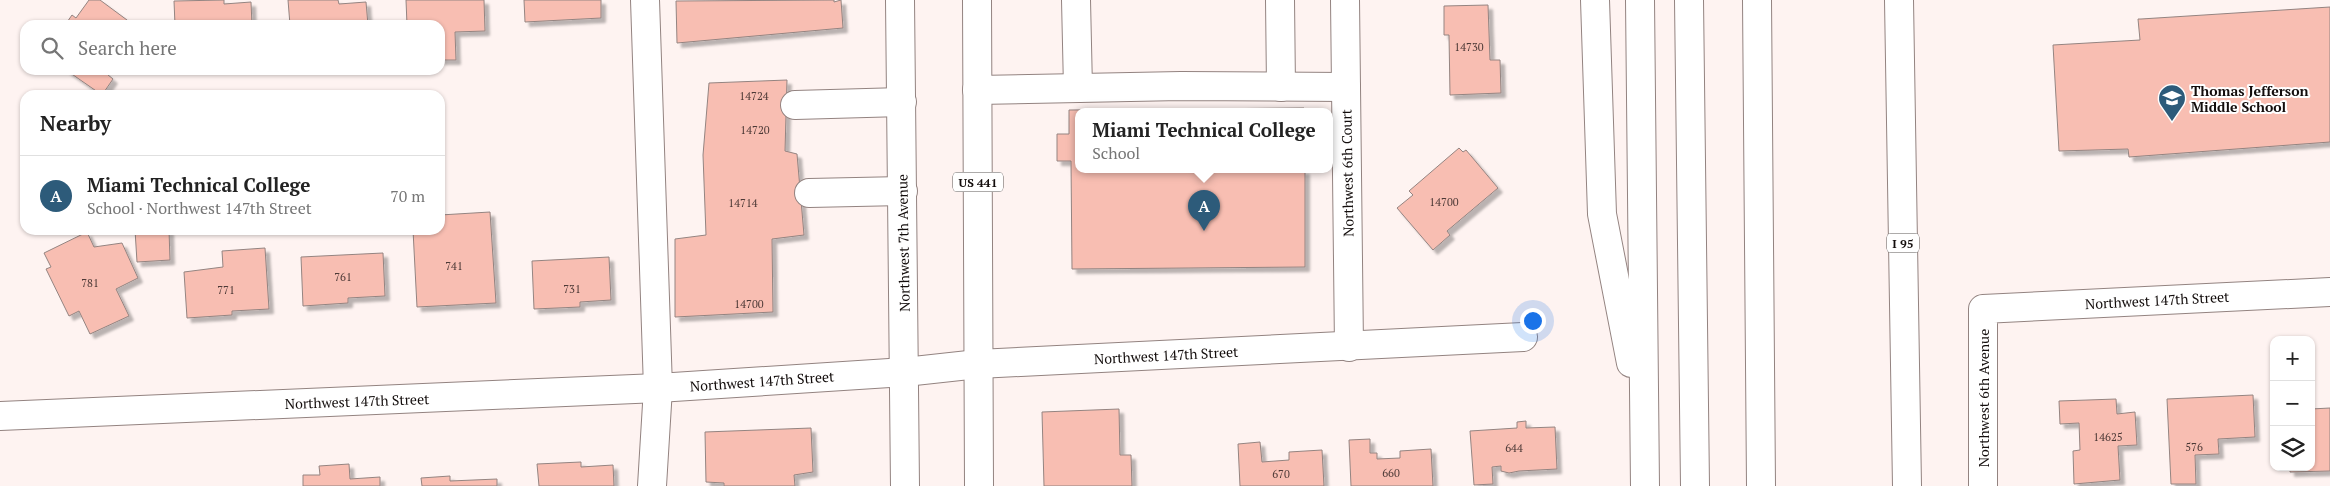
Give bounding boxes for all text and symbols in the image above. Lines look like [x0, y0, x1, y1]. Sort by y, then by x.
search box [20, 20, 445, 75]
icon: search [38, 34, 66, 62]
text: Search here [78, 35, 177, 60]
house number: 14730 [1454, 40, 1484, 54]
place label: Thomas Jefferson Middle School [2191, 81, 2309, 116]
school or university icon: Thomas Jefferson Middle School [2157, 83, 2187, 122]
house number: 14724 [739, 89, 769, 103]
popup [1075, 108, 1333, 173]
street label: Northwest 6th Court [1336, 108, 1358, 237]
text: Nearby [40, 109, 111, 137]
text: Miami Technical College [1092, 117, 1316, 142]
house number: 14720 [740, 123, 770, 137]
text: School [1092, 142, 1140, 164]
text: Miami Technical College [87, 172, 311, 197]
road number: US 441 [953, 172, 1003, 192]
street label: Northwest 7th Avenue [892, 174, 914, 312]
text: A [50, 185, 62, 207]
text: 70 m [390, 185, 425, 207]
pin: A [1188, 190, 1220, 231]
house number: 14700 [1429, 195, 1459, 209]
house number: 14714 [728, 196, 758, 210]
text: School · Northwest 147th Street [87, 197, 312, 219]
road number: I 95 [1887, 234, 1919, 252]
house number: 741 [445, 259, 463, 273]
house number: 761 [334, 270, 352, 284]
house number: 781 [81, 276, 99, 290]
house number: 731 [563, 282, 581, 296]
house number: 771 [217, 283, 235, 297]
street label: Northwest 147th Street [2084, 287, 2230, 313]
house number: 14700 [734, 297, 764, 311]
your location [1520, 308, 1546, 334]
street label: Northwest 6th Avenue [1974, 329, 1993, 467]
map controls [2270, 336, 2315, 471]
button: + [2270, 336, 2315, 381]
street label: Northwest 147th Street [1093, 342, 1239, 368]
street label: Northwest 147th Street [689, 366, 836, 396]
button: − [2270, 381, 2315, 426]
street label: Northwest 147th Street [284, 389, 430, 413]
button: layers [2270, 426, 2315, 471]
house number: 14625 [2093, 430, 2123, 444]
house number: 576 [2185, 440, 2203, 454]
house number: 644 [1505, 441, 1523, 455]
house number: 660 [1382, 466, 1400, 480]
house number: 670 [1272, 467, 1290, 481]

